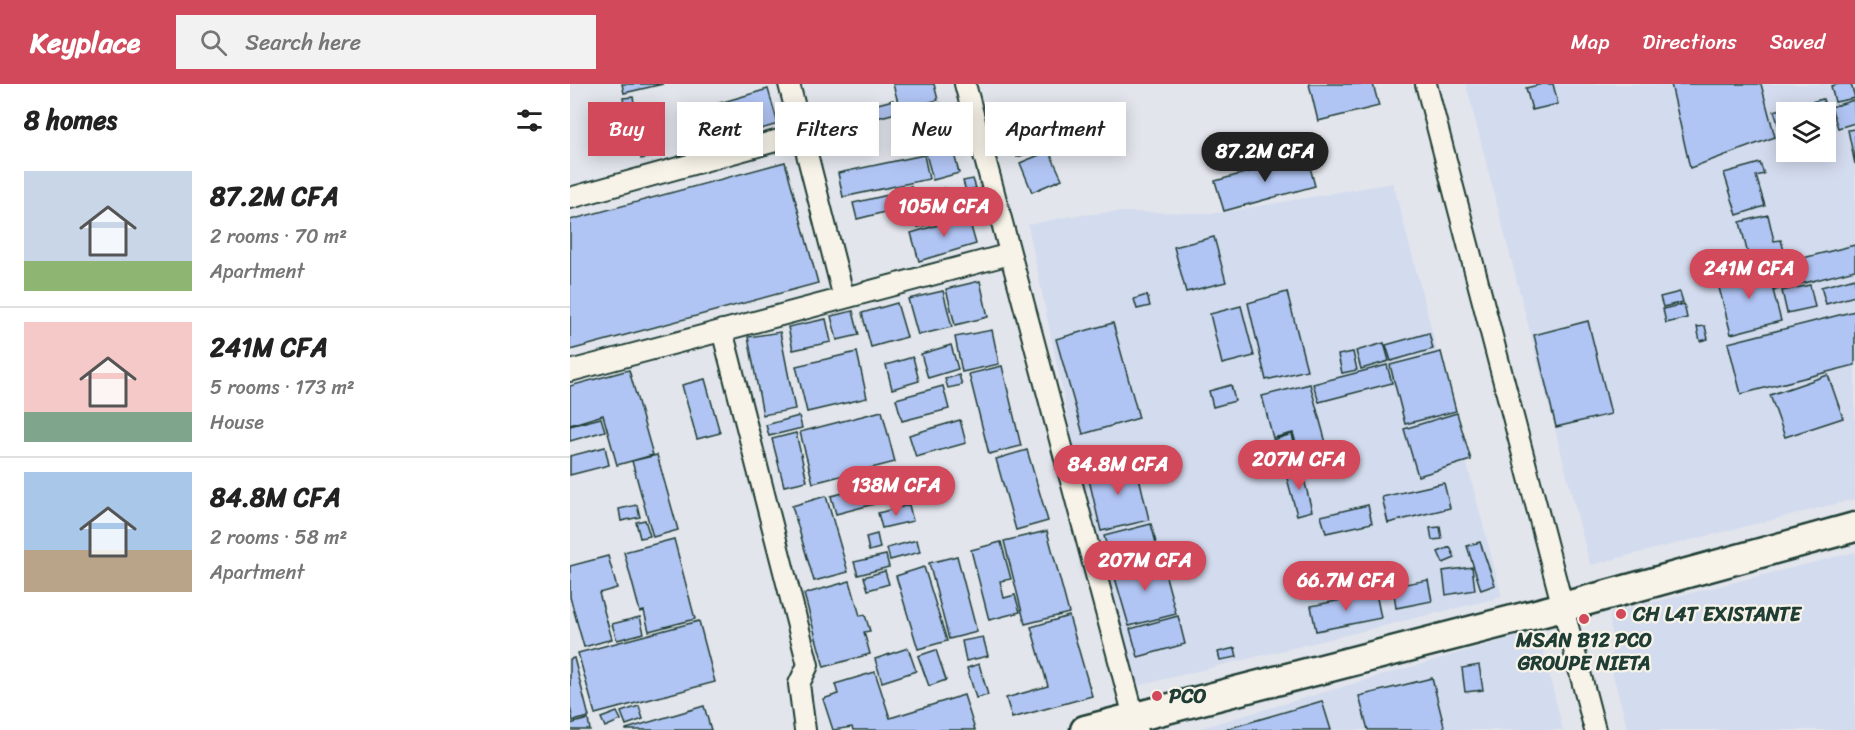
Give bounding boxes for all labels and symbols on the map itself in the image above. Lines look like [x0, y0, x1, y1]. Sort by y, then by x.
pin: 87.2M CFA [1196, 132, 1334, 183]
pin: 105M CFA [882, 187, 1006, 238]
pin: 241M CFA [1687, 249, 1811, 300]
pin: 207M CFA [1237, 440, 1361, 491]
pin: 84.8M CFA [1049, 445, 1187, 496]
pin: 138M CFA [834, 466, 958, 517]
pin: 207M CFA [1083, 541, 1207, 592]
pin: 66.7M CFA [1277, 561, 1415, 612]
place label: CH L4T EXISTANTE [1632, 597, 1803, 632]
marker: CH L4T EXISTANTE [1614, 607, 1628, 621]
marker: MSAN B12 PCO GROUPE NIETA [1577, 612, 1591, 626]
place label: MSAN B12 PCO GROUPE NIETA [1515, 623, 1652, 681]
place label: PCO [1169, 679, 1207, 714]
marker: PCO [1150, 689, 1164, 703]

